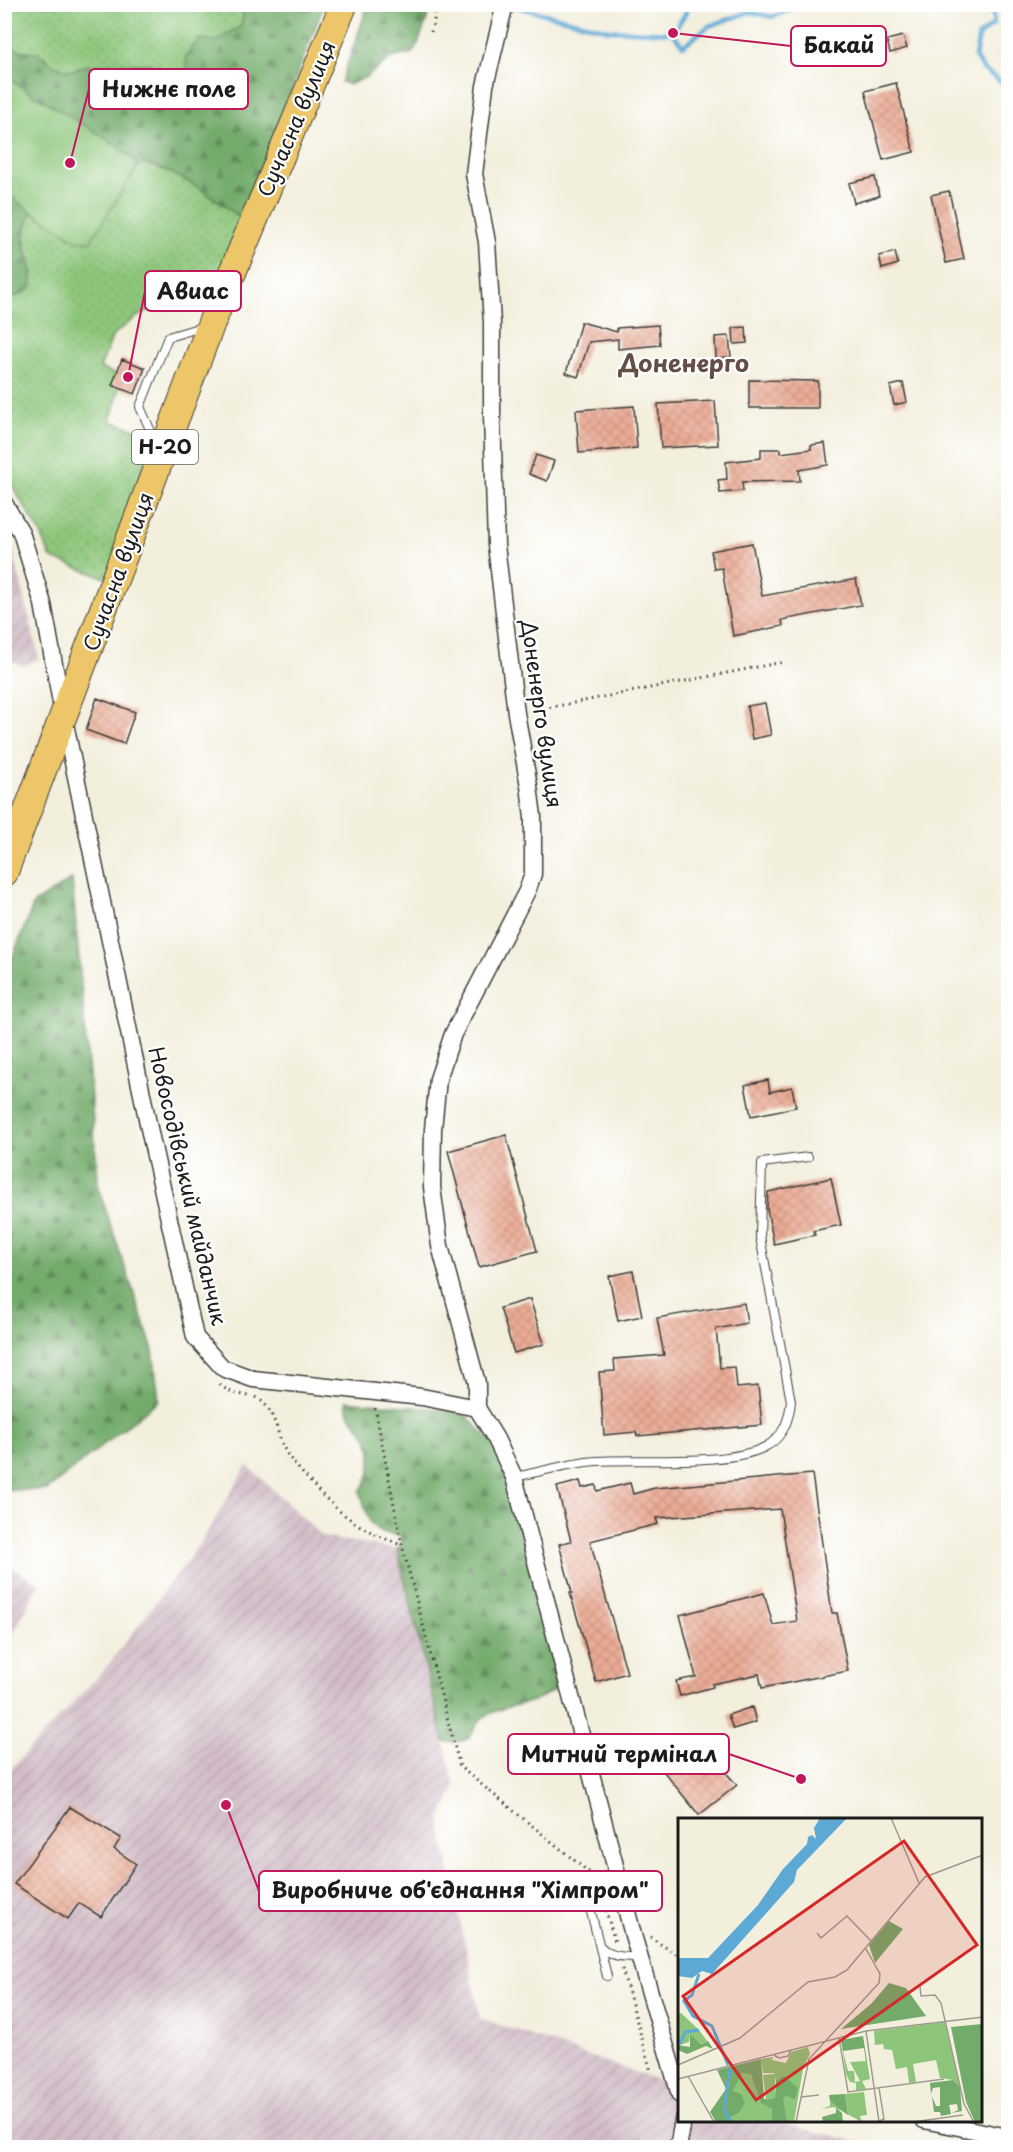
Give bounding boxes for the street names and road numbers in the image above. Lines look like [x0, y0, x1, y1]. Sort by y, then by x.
street label: Сучасна вулиця [248, 35, 343, 201]
road number: Н-20 [132, 430, 198, 464]
street label: Сучасна вулиця [73, 487, 161, 655]
street label: Доненерго вулиця [514, 617, 572, 810]
street label: Новосодівський майданчик [141, 1043, 237, 1329]

